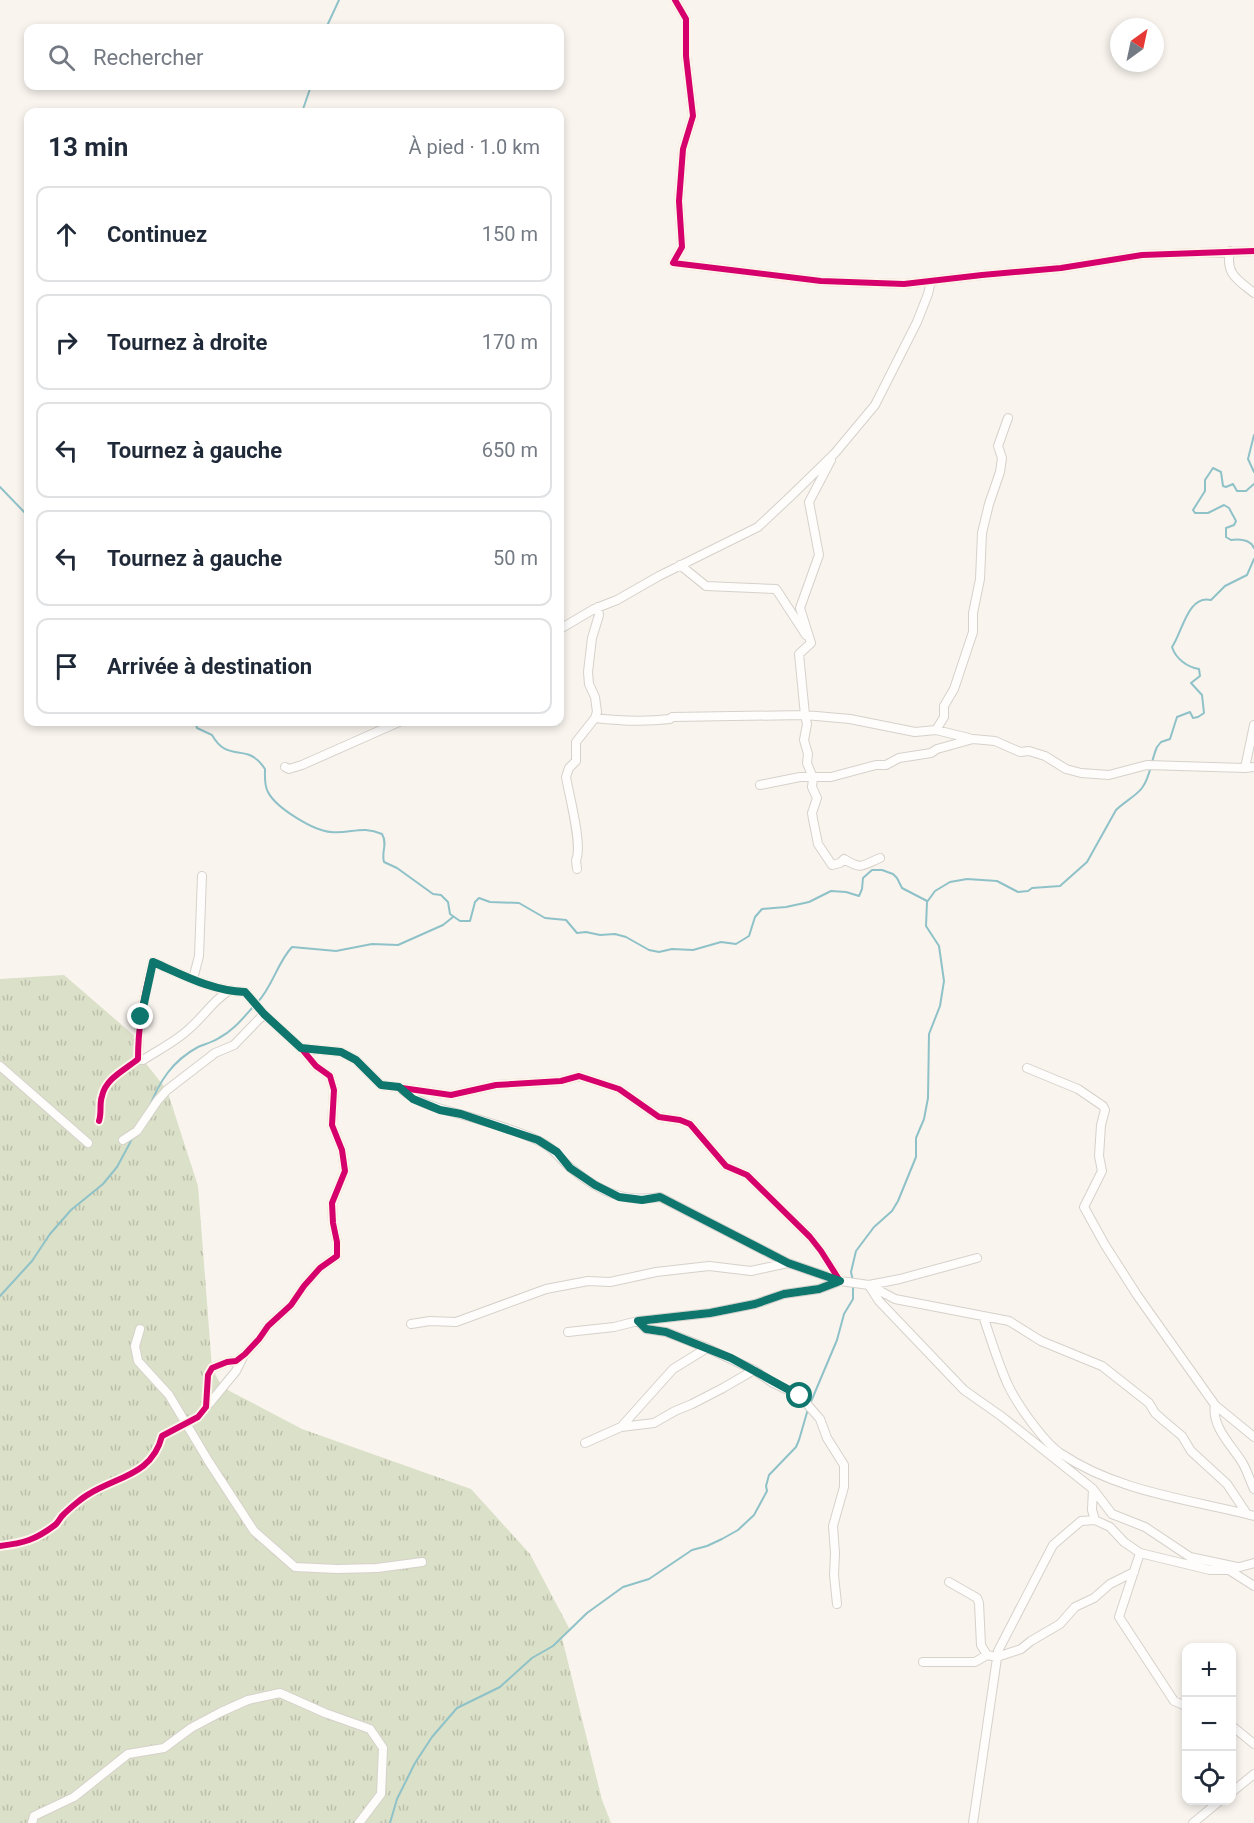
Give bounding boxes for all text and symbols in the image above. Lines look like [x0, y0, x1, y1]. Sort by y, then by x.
north arrow [1110, 18, 1164, 72]
search box [24, 24, 564, 90]
icon: search [45, 41, 78, 74]
text: Rechercher [93, 45, 204, 70]
text: 13 min [48, 132, 128, 162]
text: À pied · 1.0 km [408, 135, 540, 159]
icon: ahead [50, 218, 83, 251]
text: Continuez [107, 222, 207, 247]
text: 150 m [482, 222, 538, 246]
icon: right [50, 326, 83, 359]
text: Tournez à droite [107, 330, 267, 355]
text: 170 m [482, 330, 538, 354]
icon: left [50, 434, 83, 467]
text: Tournez à gauche [107, 438, 282, 463]
text: 650 m [482, 438, 538, 462]
icon: left [50, 542, 83, 575]
text: Tournez à gauche [107, 546, 282, 571]
text: 50 m [493, 546, 538, 570]
icon: arrive [50, 650, 83, 683]
text: Arrivée à destination [107, 654, 312, 679]
route end [127, 1003, 153, 1029]
route start [786, 1382, 812, 1408]
map controls [1182, 1643, 1236, 1805]
button: + [1182, 1643, 1236, 1697]
button: − [1182, 1697, 1236, 1751]
button: locate [1182, 1751, 1236, 1805]

